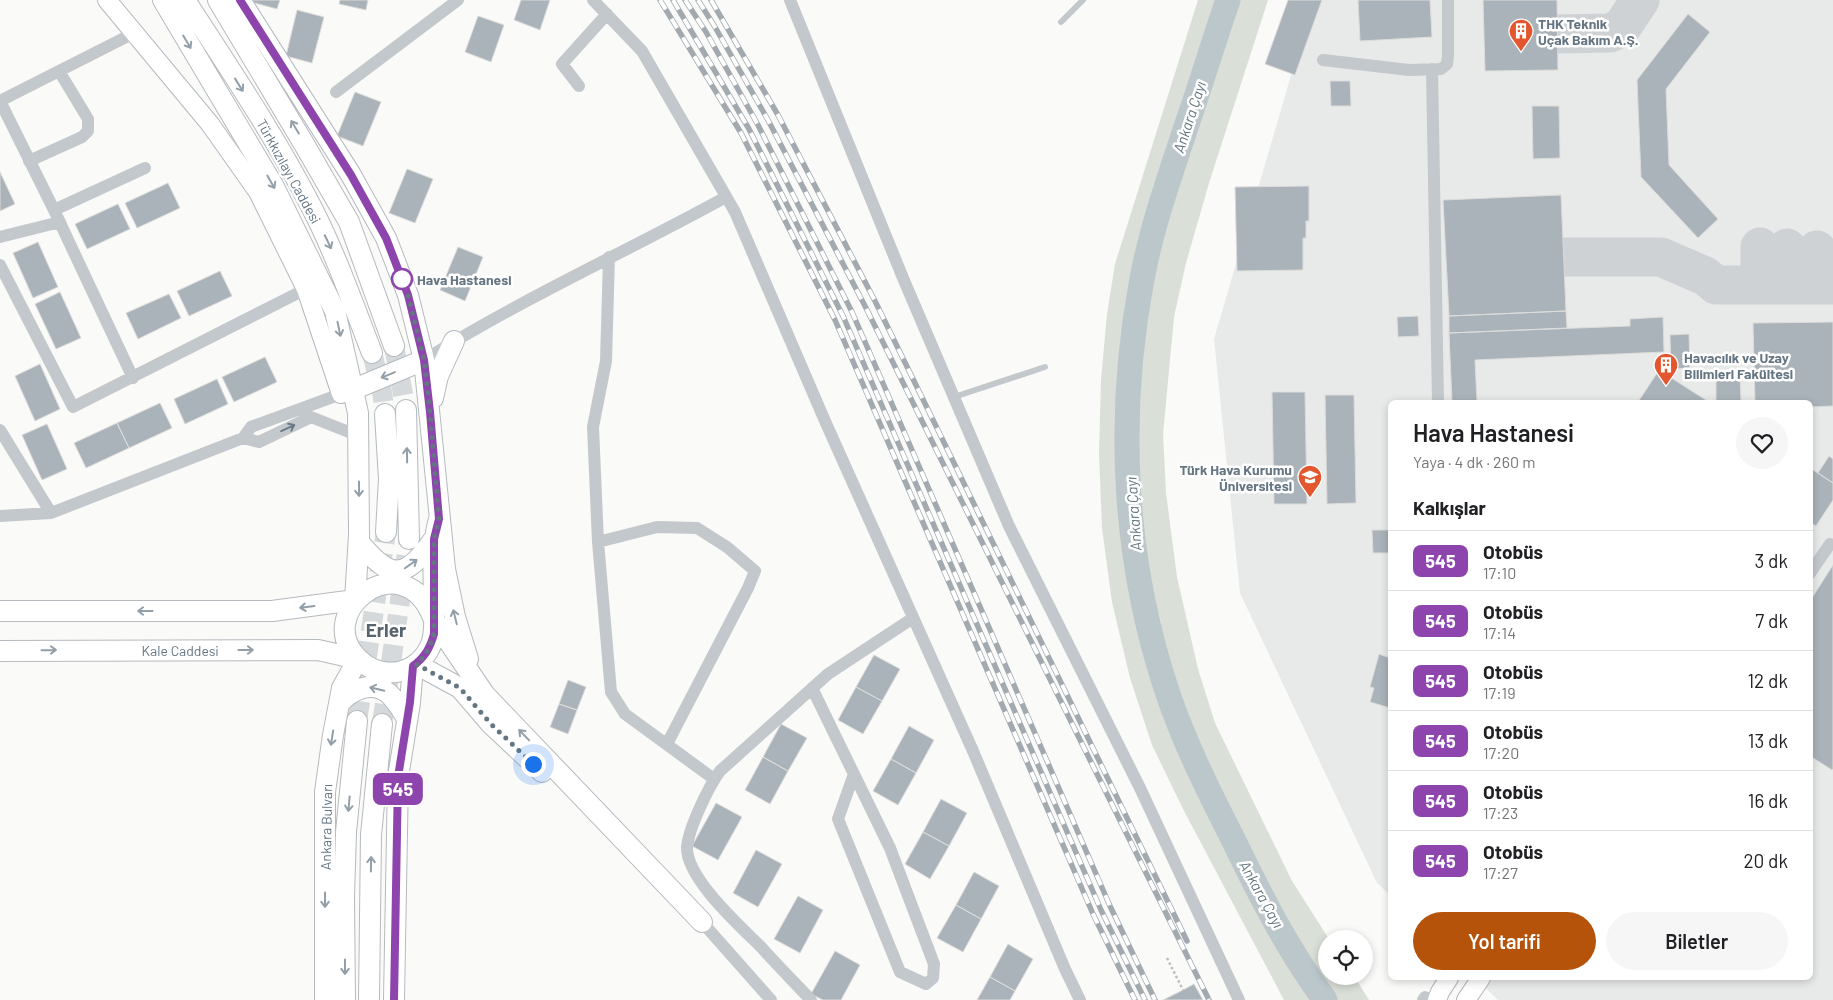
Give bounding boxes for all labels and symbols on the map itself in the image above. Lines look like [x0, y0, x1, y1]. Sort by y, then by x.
place label: THK Teknik Uçak Bakım A.Ş. [1538, 15, 1638, 48]
building icon: THK Teknik Uçak Bakım A.Ş. [1508, 18, 1534, 52]
one-way arrow [183, 35, 193, 49]
one-way arrow [235, 78, 245, 92]
water label: Ankara Çayı [1169, 79, 1209, 155]
street label: Türkkızılayı Caddesi [253, 116, 325, 226]
one-way arrow [289, 121, 299, 135]
one-way arrow [266, 174, 276, 188]
one-way arrow [323, 234, 333, 249]
marker: Hava Hastanesi [391, 268, 413, 290]
place label: Hava Hastanesi [417, 271, 512, 288]
one-way arrow [335, 320, 344, 336]
place label: Havacılık ve Uzay Bilimleri Fakültesi [1684, 349, 1793, 382]
building icon: Havacılık ve Uzay Bilimleri Fakültesi [1653, 352, 1679, 386]
one-way arrow [381, 371, 396, 380]
one-way arrow [280, 423, 295, 432]
one-way arrow [402, 447, 412, 464]
place label: Türk Hava Kurumu Üniversitesi [1179, 461, 1292, 494]
school or university icon: Türk Hava Kurumu Üniversitesi [1297, 464, 1323, 498]
water label: Ankara Çayı [1121, 476, 1145, 552]
one-way arrow [354, 480, 364, 497]
one-way arrow [404, 559, 418, 569]
one-way arrow [300, 602, 316, 612]
one-way arrow [137, 606, 154, 616]
one-way arrow [450, 609, 459, 625]
district label: Erler [366, 618, 407, 641]
street label: Kale Caddesi [141, 642, 219, 659]
one-way arrow [40, 645, 56, 655]
one-way arrow [238, 645, 254, 655]
one-way arrow [369, 684, 385, 693]
one-way arrow [518, 728, 530, 741]
one-way arrow [327, 730, 337, 746]
your location [521, 752, 546, 777]
line badge: 545 [369, 773, 427, 805]
street label: Ankara Bulvarı [317, 784, 335, 870]
one-way arrow [344, 796, 353, 812]
one-way arrow [366, 856, 376, 872]
water label: Ankara Çayı [1236, 857, 1288, 931]
one-way arrow [320, 892, 330, 908]
one-way arrow [340, 958, 350, 975]

